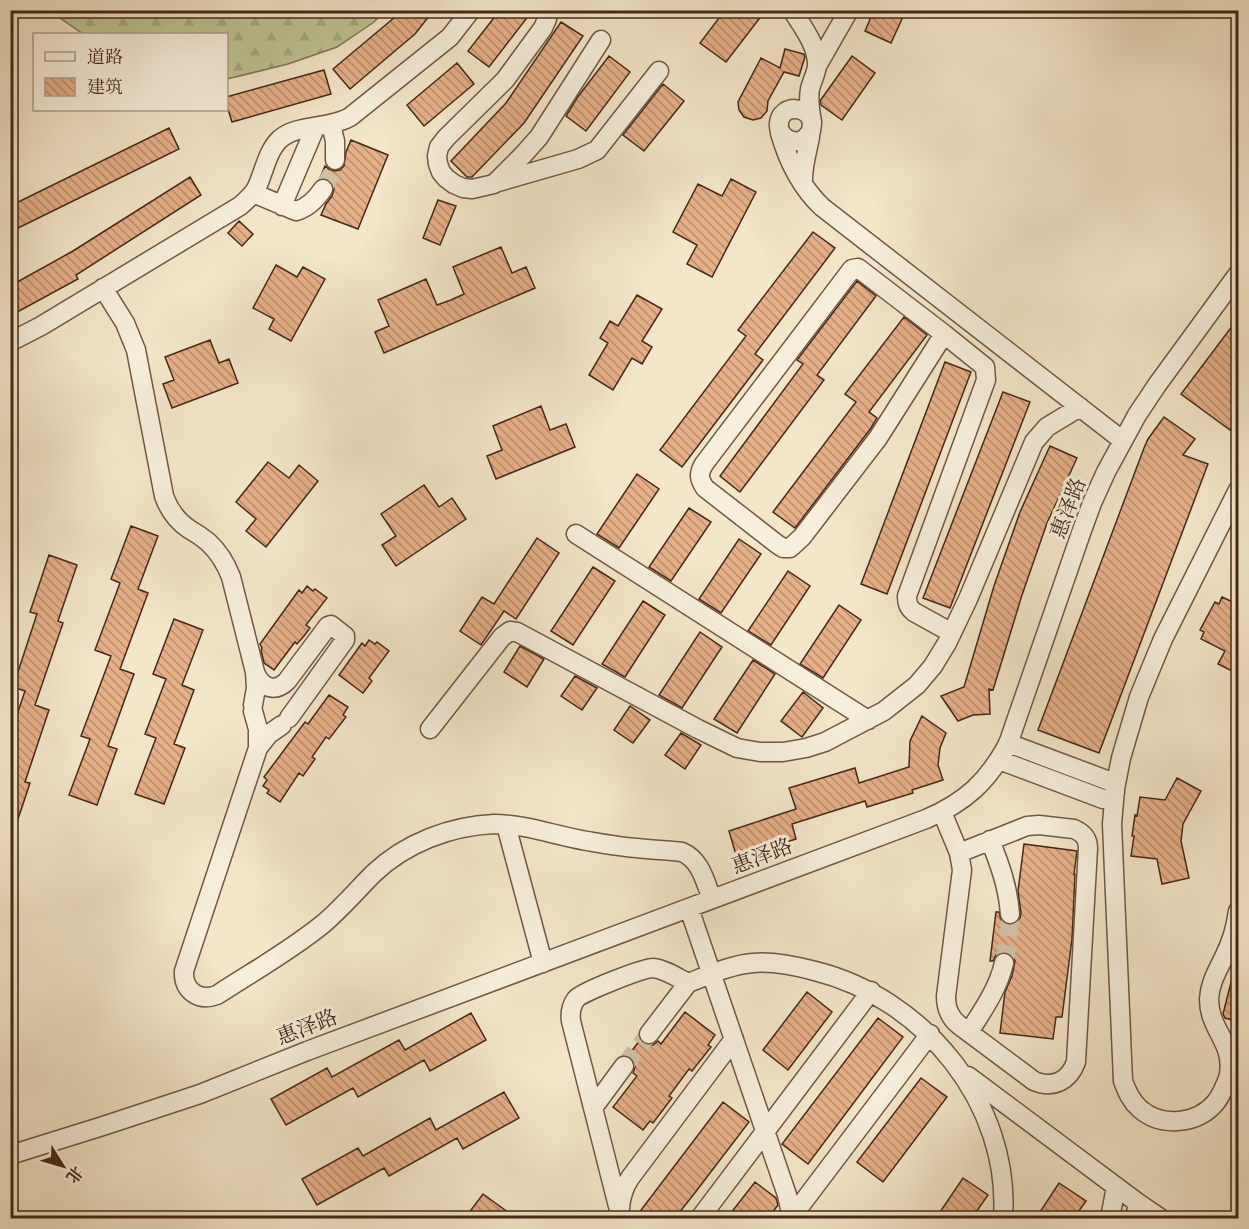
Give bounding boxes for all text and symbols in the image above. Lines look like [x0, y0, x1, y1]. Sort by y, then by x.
legend [33, 33, 228, 111]
text: 道路 [87, 47, 123, 69]
text: 建筑 [87, 77, 123, 99]
street label: 惠泽路 [1046, 474, 1092, 542]
street label: 惠泽路 [728, 834, 796, 880]
street label: 惠泽路 [273, 1005, 341, 1051]
north arrow [33, 1136, 93, 1196]
text: 北 [61, 1162, 87, 1187]

